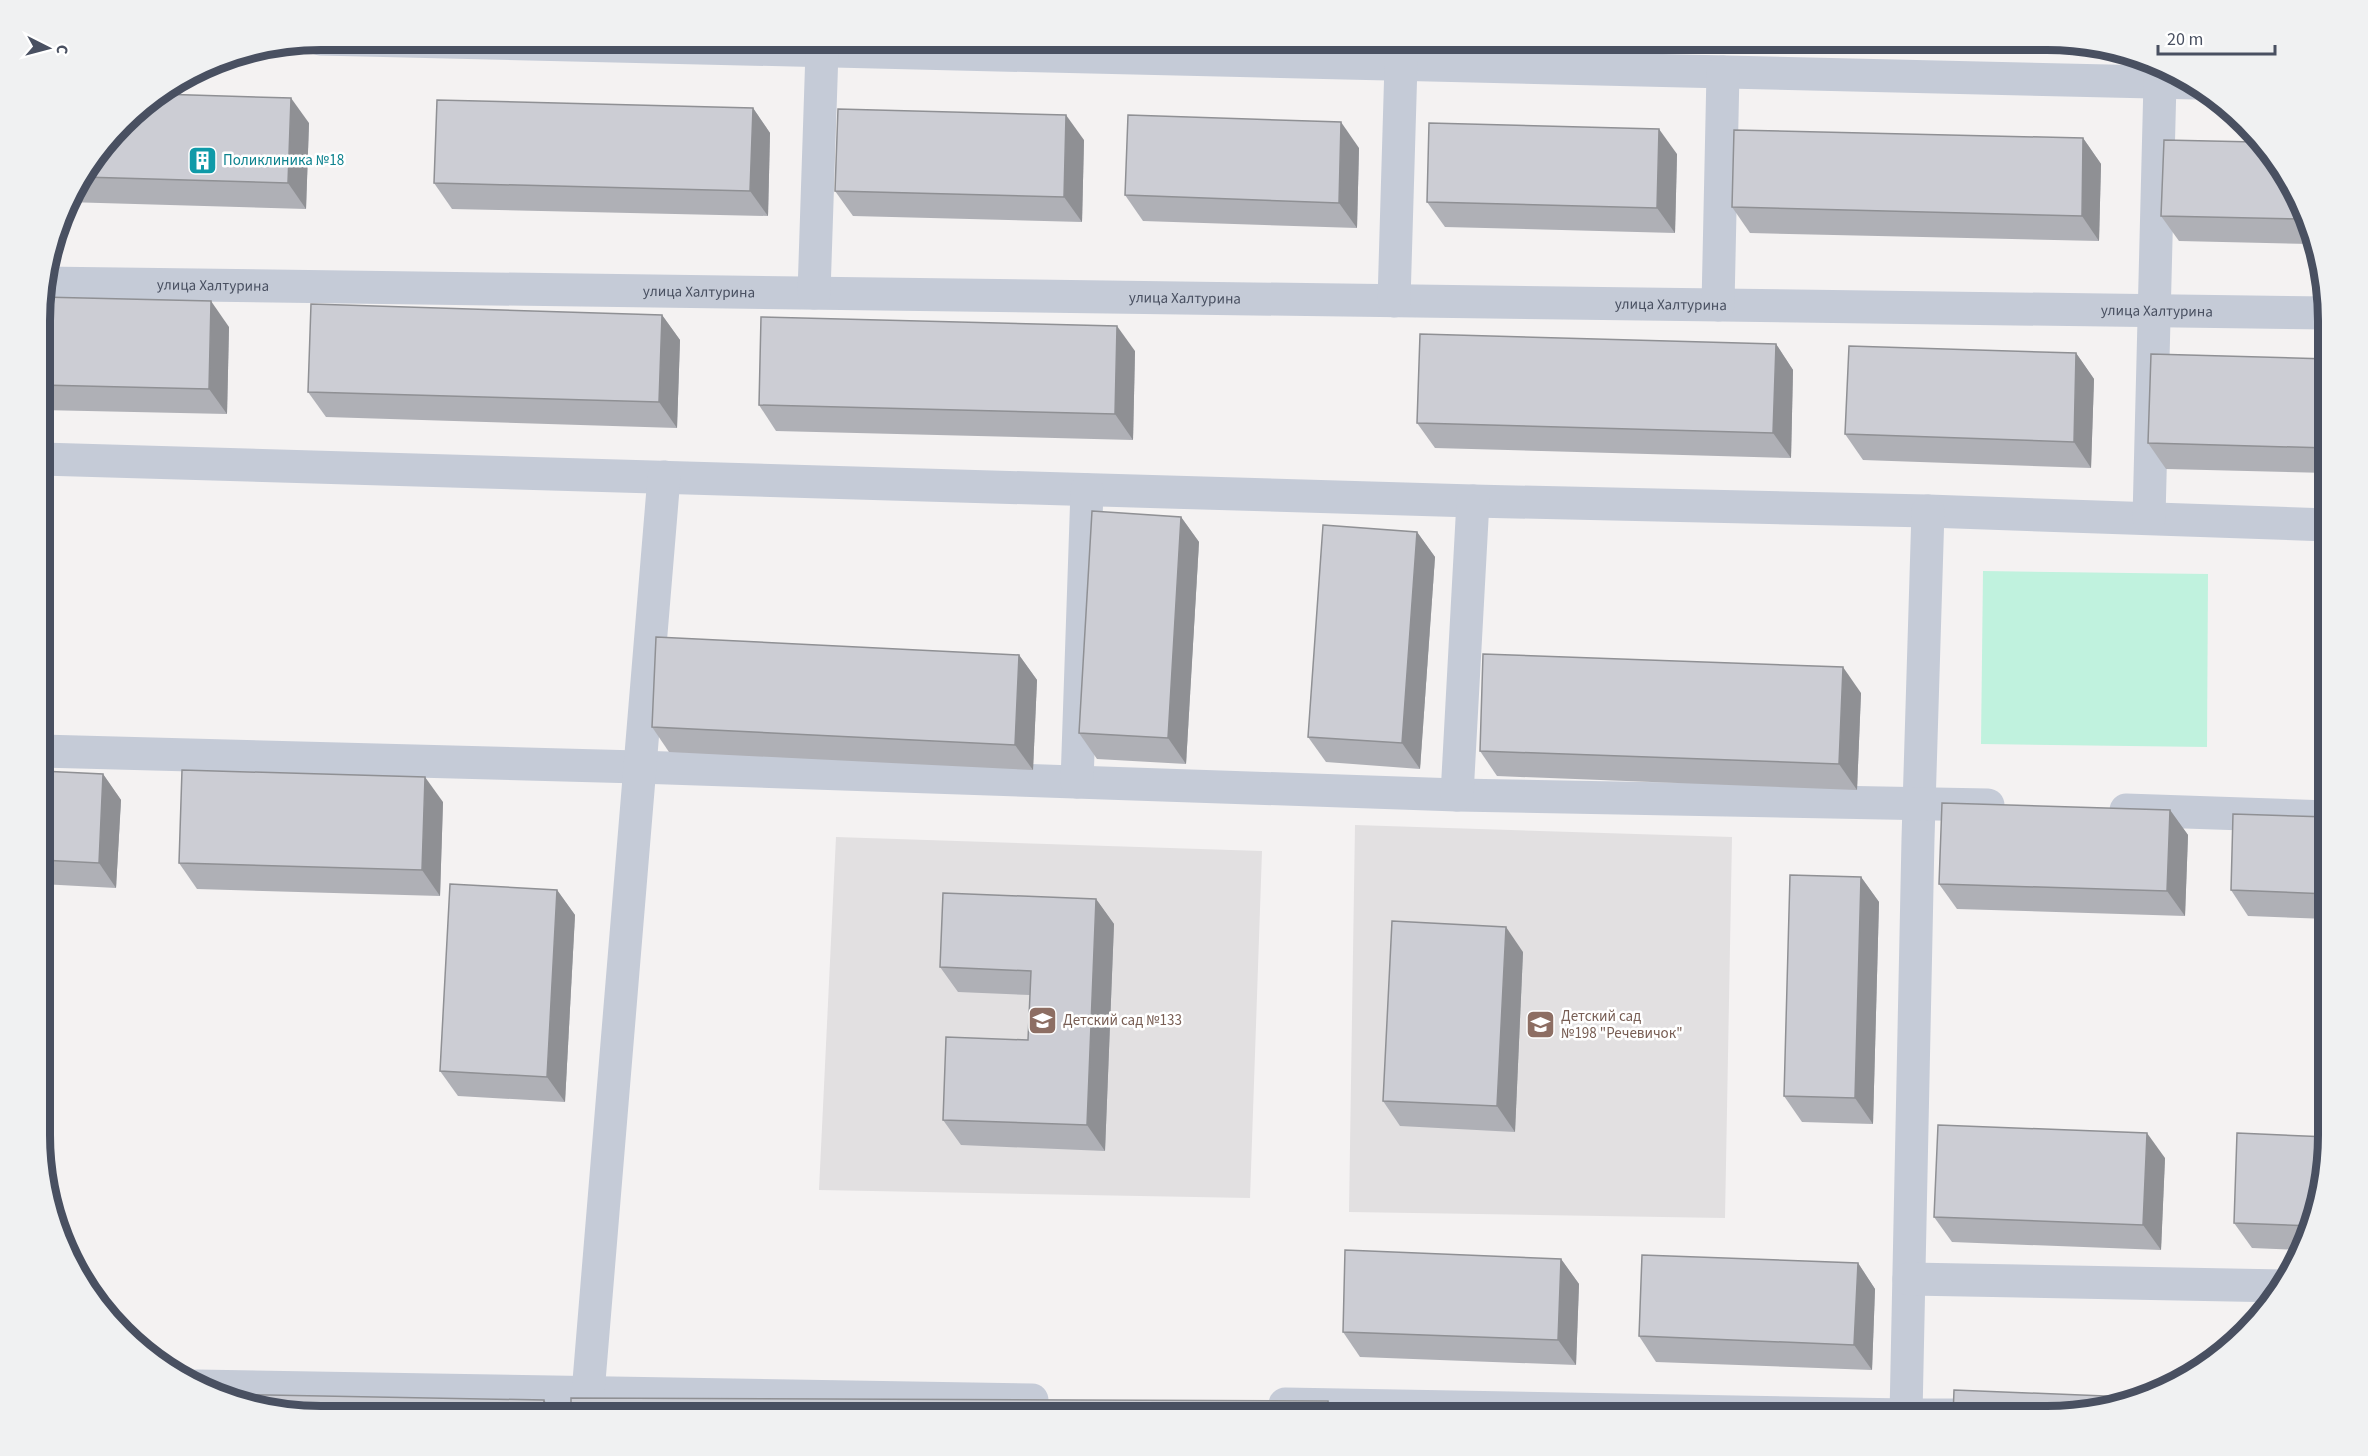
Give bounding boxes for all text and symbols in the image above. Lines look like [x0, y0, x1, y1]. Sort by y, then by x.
north arrow [18, 18, 78, 78]
scale bar [2158, 18, 2275, 56]
text: 20 m [2167, 27, 2203, 52]
text: С [50, 44, 73, 55]
building icon: Поликлиника №18 [186, 144, 218, 176]
place label: Поликлиника №18 [223, 150, 344, 171]
street label: улица Халтурина [157, 275, 269, 297]
street label: улица Халтурина [643, 281, 755, 303]
street label: улица Халтурина [1129, 287, 1241, 310]
street label: улица Халтурина [1615, 294, 1727, 316]
street label: улица Халтурина [2101, 300, 2213, 322]
school or university icon: Детский сад №133 [1026, 1004, 1058, 1036]
place label: Детский сад №198 "Речевичок" [1561, 1006, 1683, 1044]
school or university icon: Детский сад №198 "Речевичок" [1524, 1009, 1556, 1041]
place label: Детский сад №133 [1063, 1010, 1182, 1031]

